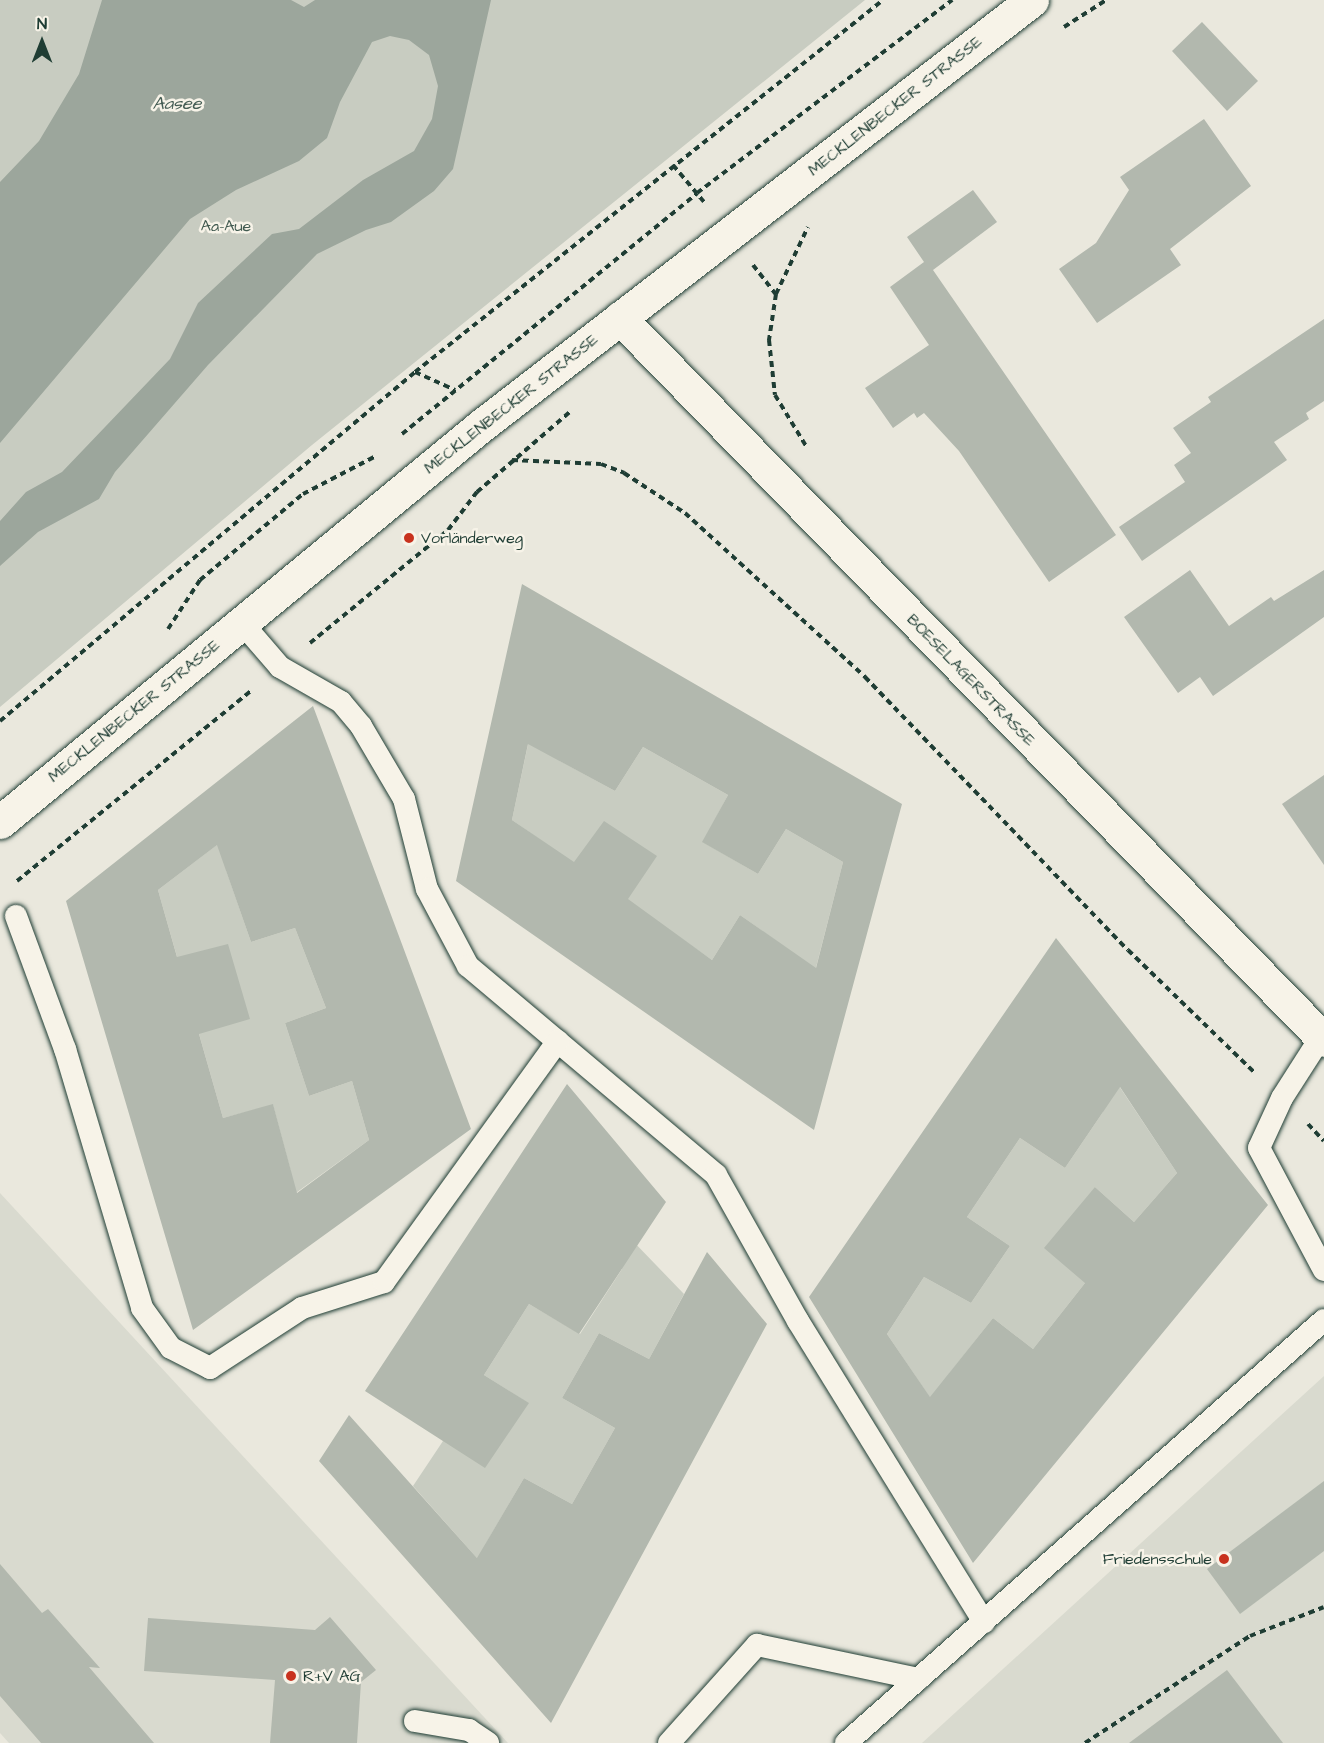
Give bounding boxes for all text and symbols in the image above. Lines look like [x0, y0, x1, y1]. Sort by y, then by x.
north arrow [12, 12, 72, 72]
text: N [37, 13, 47, 35]
street label: MECKLENBECKER STRASSE [804, 32, 986, 180]
water label: Aasee [152, 93, 202, 115]
park label: Aa-Aue [201, 216, 251, 236]
street label: MECKLENBECKER STRASSE [420, 330, 602, 478]
place label: Vorländerweg [421, 528, 523, 548]
marker: Vorländerweg [402, 531, 416, 545]
street label: BOESELAGERSTRASSE [903, 610, 1039, 750]
street label: MECKLENBECKER STRASSE [44, 636, 224, 786]
place label: Friedensschule [1103, 1549, 1212, 1569]
marker: Friedensschule [1217, 1552, 1231, 1566]
place label: R+V AG [303, 1666, 361, 1686]
marker: R+V AG [284, 1669, 298, 1683]

